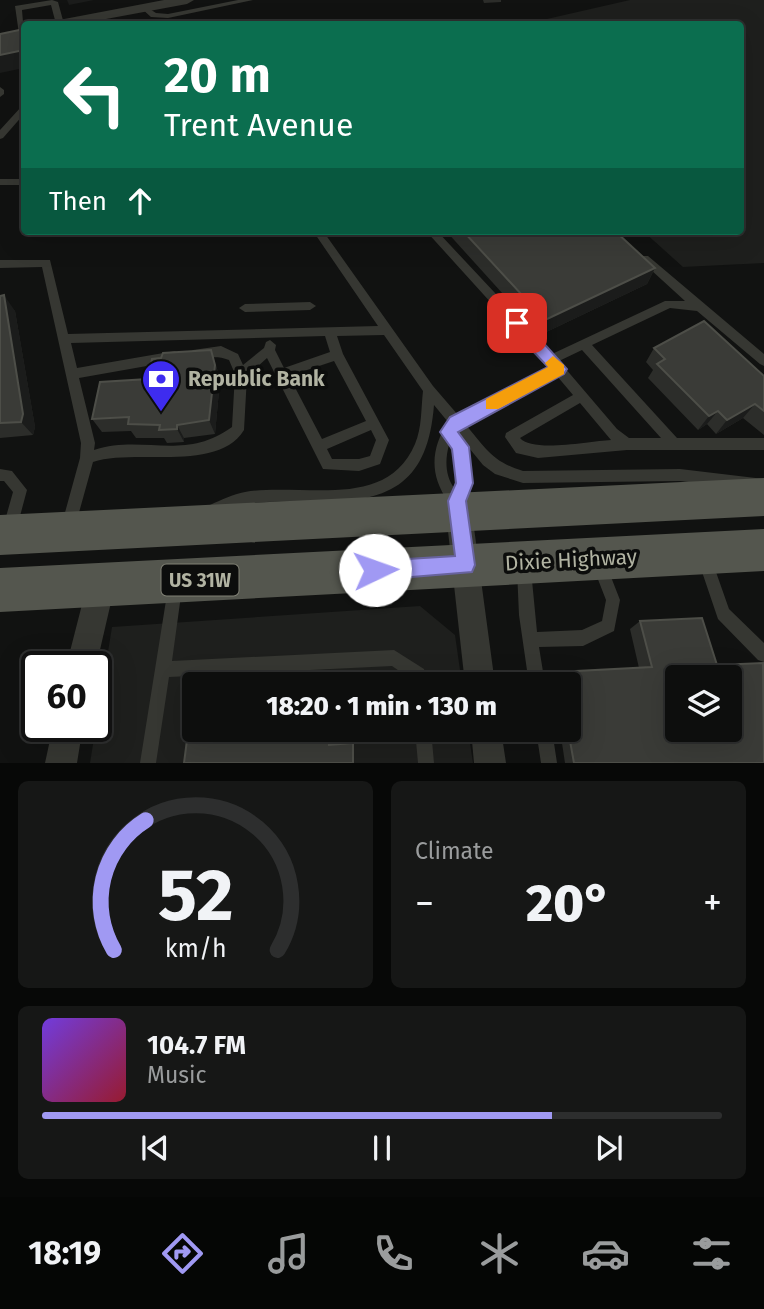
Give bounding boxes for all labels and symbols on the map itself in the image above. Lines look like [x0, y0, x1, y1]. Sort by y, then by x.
pin [487, 293, 547, 353]
bank icon: Republic Bank [140, 358, 182, 413]
place label: Republic Bank [188, 366, 325, 392]
position arrow [338, 533, 412, 607]
street label: Dixie Highway [504, 544, 638, 576]
road number: US 31W [162, 565, 238, 596]
speed limit sign: 60 [21, 651, 112, 742]

